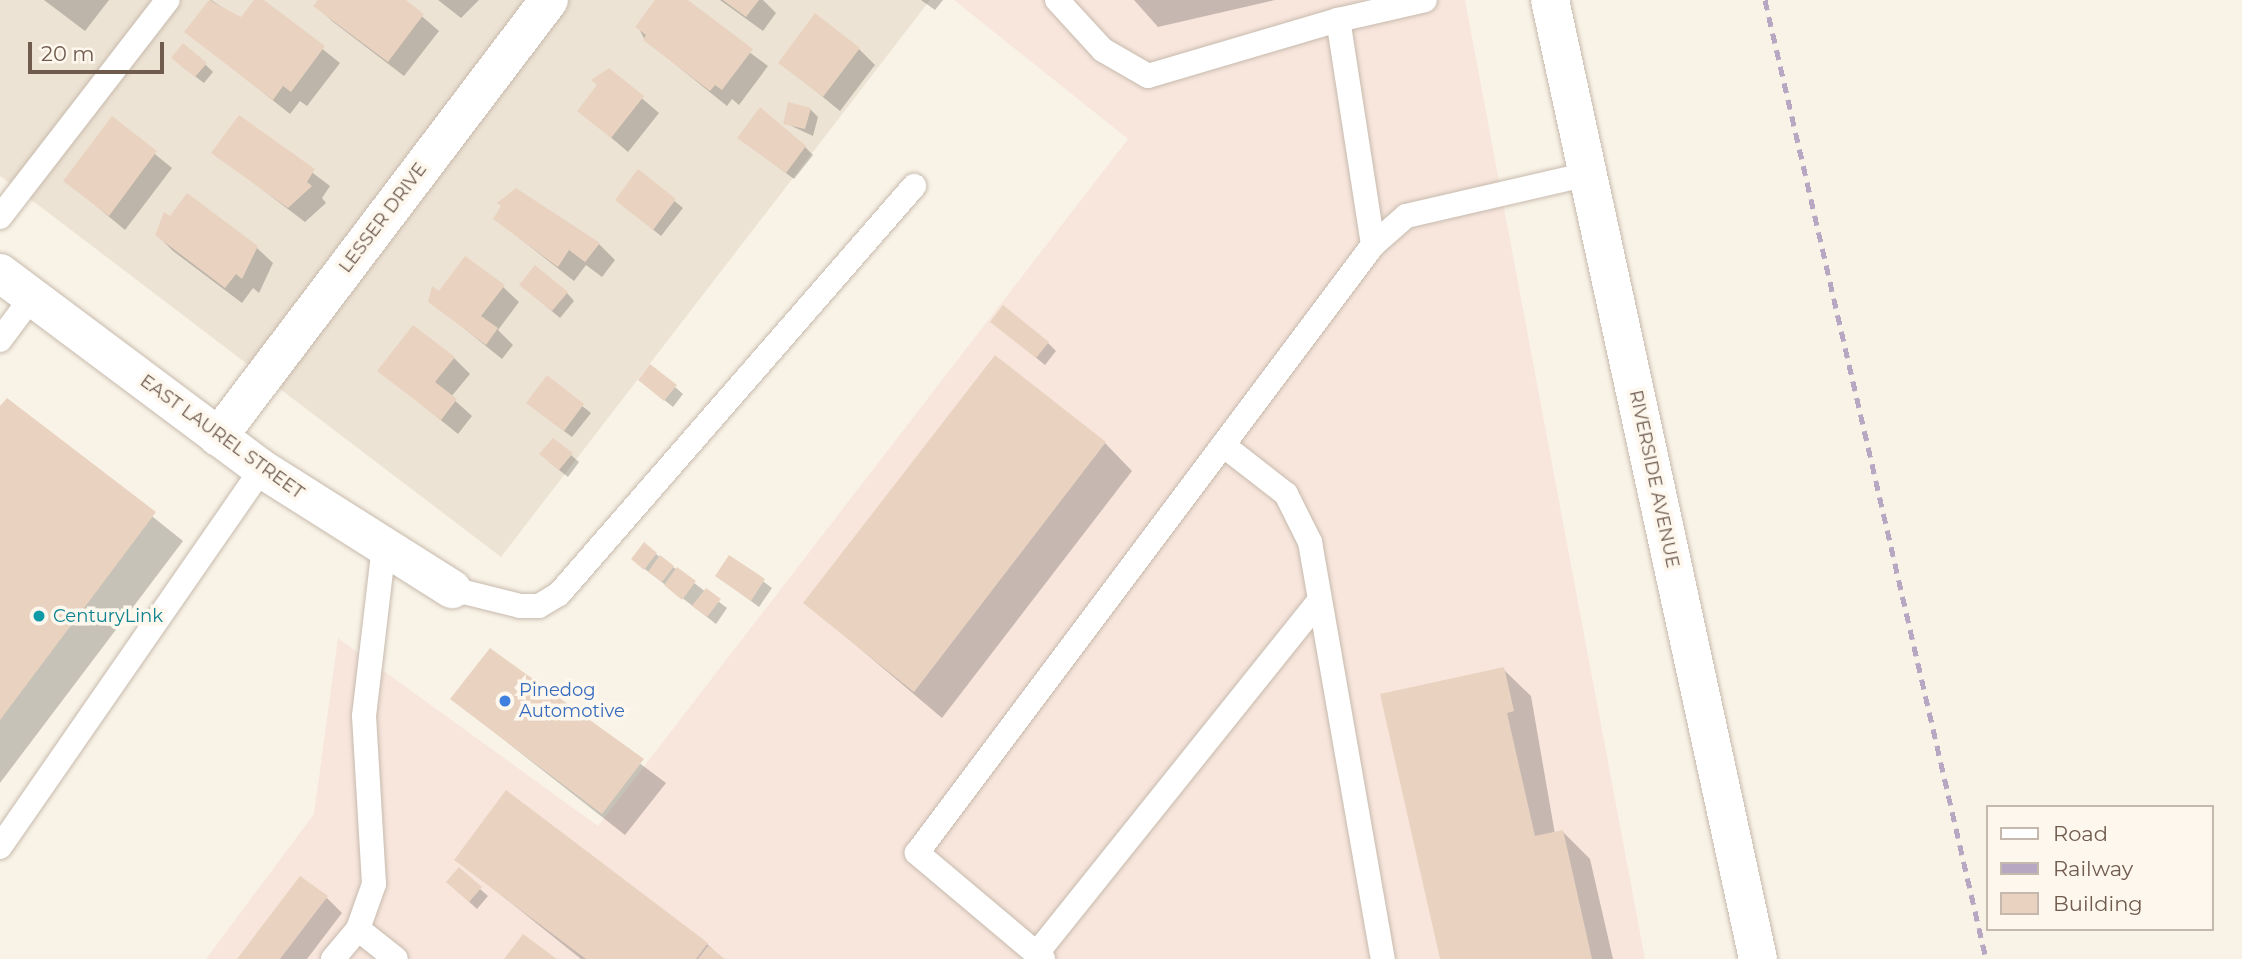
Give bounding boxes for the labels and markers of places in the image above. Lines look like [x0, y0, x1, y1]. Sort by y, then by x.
place label: CenturyLink [53, 605, 163, 627]
marker: CenturyLink [31, 608, 47, 624]
place label: Pinedog Automotive [519, 680, 625, 722]
marker: Pinedog Automotive [497, 693, 513, 709]

